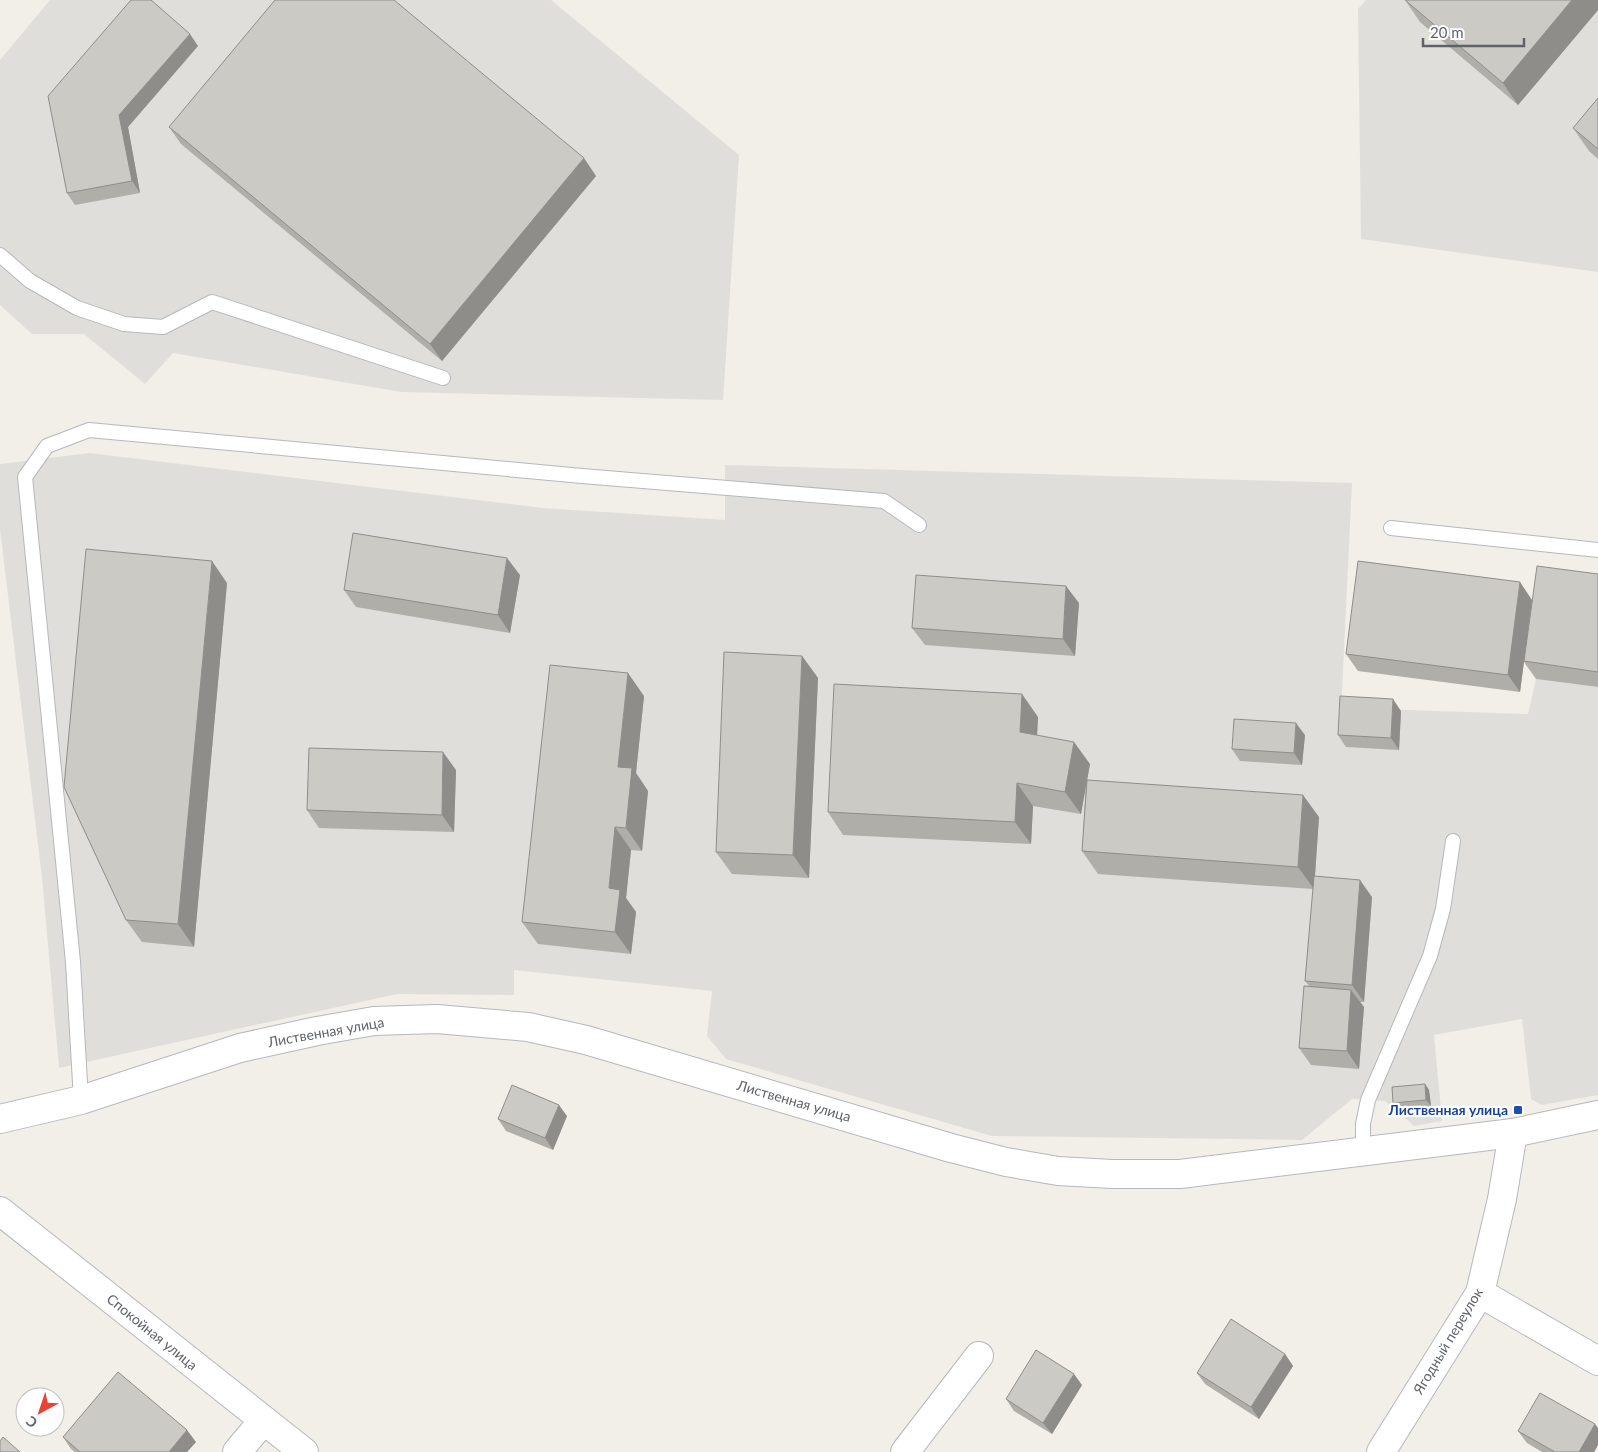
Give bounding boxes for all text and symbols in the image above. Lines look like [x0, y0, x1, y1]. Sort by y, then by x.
scale bar [1423, 15, 1524, 47]
text: 20 m [1430, 23, 1464, 41]
street label: Лиственная улица [266, 1013, 385, 1050]
street label: Лиственная улица [734, 1076, 853, 1125]
place label: Лиственная улица [1388, 1101, 1508, 1118]
marker: Лиственная улица [1512, 1104, 1524, 1116]
street label: Ягодный переулок [1409, 1284, 1486, 1398]
street label: Спокойная улица [104, 1290, 201, 1373]
north arrow [15, 1387, 65, 1437]
text: С [22, 1412, 40, 1432]

